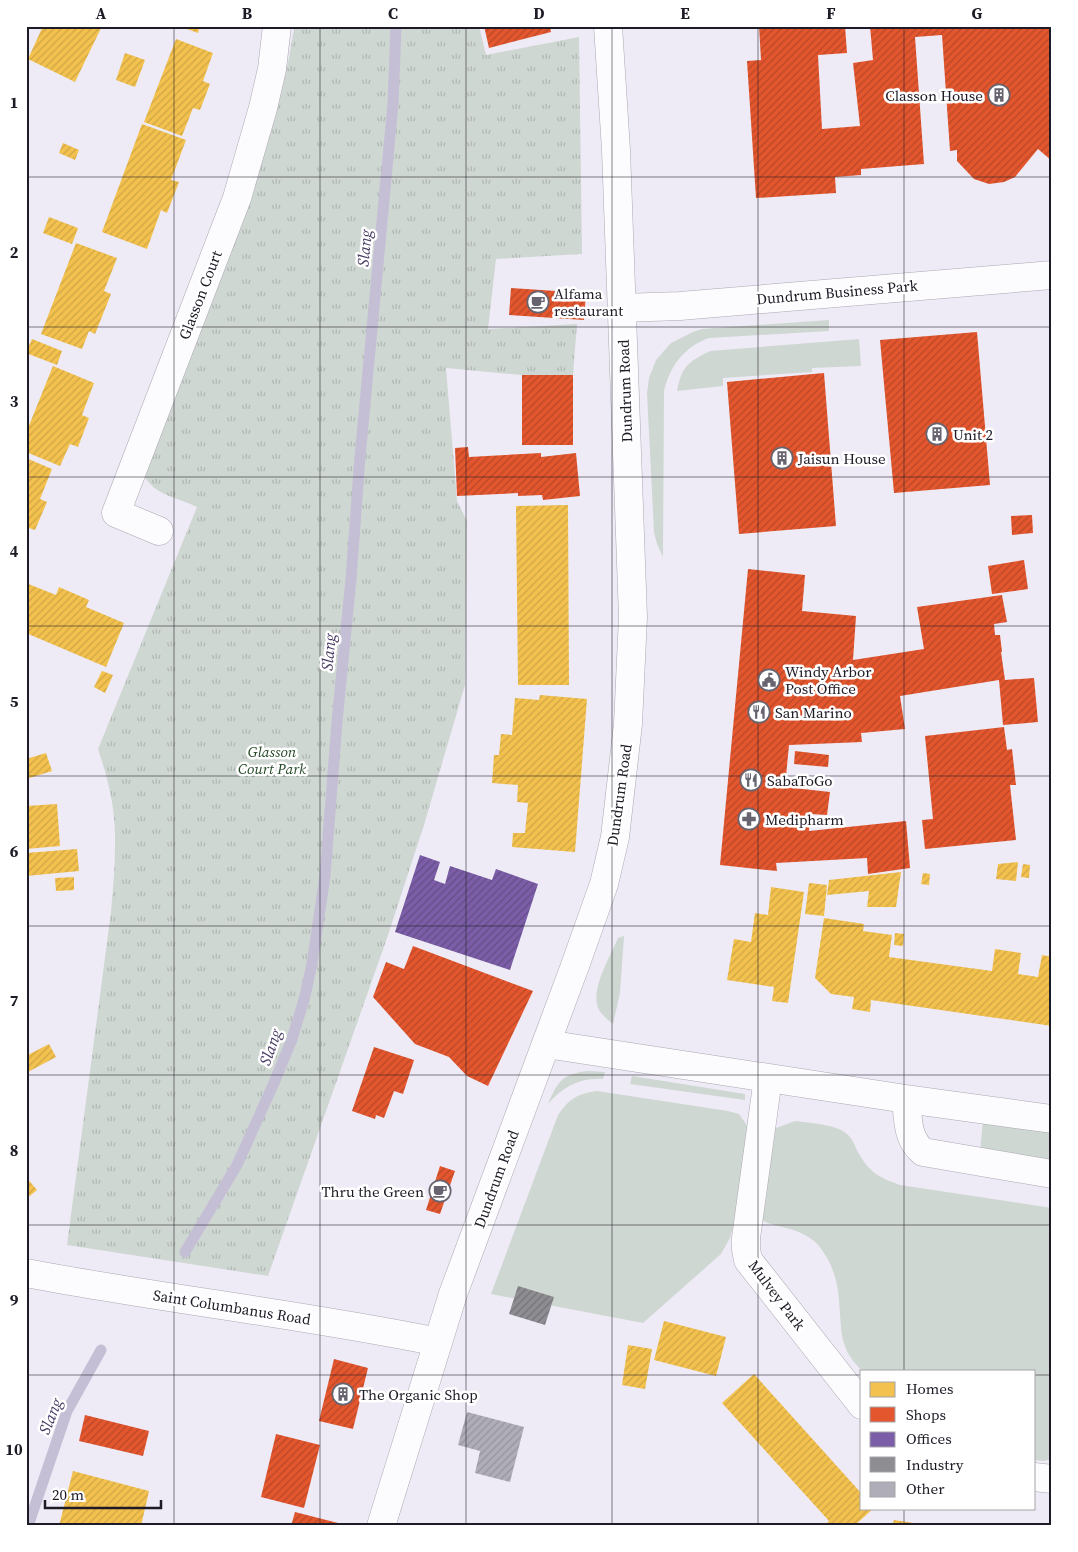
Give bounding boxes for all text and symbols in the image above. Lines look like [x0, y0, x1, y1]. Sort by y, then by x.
text: A [96, 2, 107, 24]
text: B [242, 2, 253, 24]
text: C [388, 2, 398, 24]
text: D [533, 2, 545, 24]
text: E [680, 2, 690, 24]
text: F [826, 2, 836, 24]
text: G [972, 2, 983, 24]
building icon: Classon House [987, 83, 1011, 107]
place label: Classon House [885, 85, 983, 106]
text: 1 [10, 91, 18, 113]
water label: Slang [351, 227, 377, 268]
text: 2 [10, 241, 19, 263]
street label: Glasson Court [173, 247, 227, 343]
street label: Dundrum Business Park [755, 274, 919, 310]
place label: Alfama restaurant [554, 283, 623, 321]
cafe icon: Alfama restaurant [526, 290, 550, 314]
street label: Dundrum Road [613, 339, 637, 443]
text: 3 [10, 390, 19, 412]
building icon: Unit 2 [925, 422, 949, 446]
place label: Unit 2 [953, 424, 993, 445]
building icon: Jaisun House [770, 446, 794, 470]
place label: Jaisun House [797, 448, 886, 469]
text: 4 [10, 540, 19, 562]
water label: Slang [315, 631, 341, 672]
place label: Windy Arbor Post Office [785, 661, 872, 699]
public building icon: Windy Arbor Post Office [757, 668, 781, 692]
text: 5 [10, 690, 19, 712]
restaurant icon: San Marino [747, 700, 771, 724]
place label: San Marino [775, 702, 852, 723]
park label: Glasson Court Park [238, 741, 307, 779]
street label: Dundrum Road [601, 742, 637, 848]
restaurant icon: SabaToGo [739, 768, 763, 792]
place label: SabaToGo [767, 770, 833, 791]
pharmacy icon: Medipharm [737, 807, 761, 831]
place label: Medipharm [765, 809, 844, 830]
text: 6 [10, 840, 19, 862]
text: 7 [10, 989, 19, 1011]
water label: Slang [253, 1025, 287, 1068]
street label: Dundrum Road [469, 1127, 524, 1231]
text: 8 [10, 1139, 18, 1161]
cafe icon: Thru the Green [428, 1179, 452, 1203]
place label: Thru the Green [321, 1181, 424, 1202]
street label: Mulvey Park [744, 1256, 811, 1335]
street label: Saint Columbanus Road [152, 1284, 313, 1330]
text: 9 [10, 1289, 19, 1311]
legend [860, 1370, 1036, 1510]
text: Homes [906, 1378, 953, 1399]
building icon: The Organic Shop [331, 1382, 355, 1406]
place label: The Organic Shop [359, 1384, 478, 1405]
water label: Slang [33, 1393, 68, 1437]
text: Shops [906, 1404, 946, 1425]
text: Offices [906, 1428, 952, 1449]
text: 10 [5, 1438, 23, 1460]
text: Industry [906, 1454, 964, 1475]
scale bar [45, 1477, 161, 1509]
text: Other [906, 1478, 945, 1499]
text: 20 m [52, 1484, 84, 1505]

